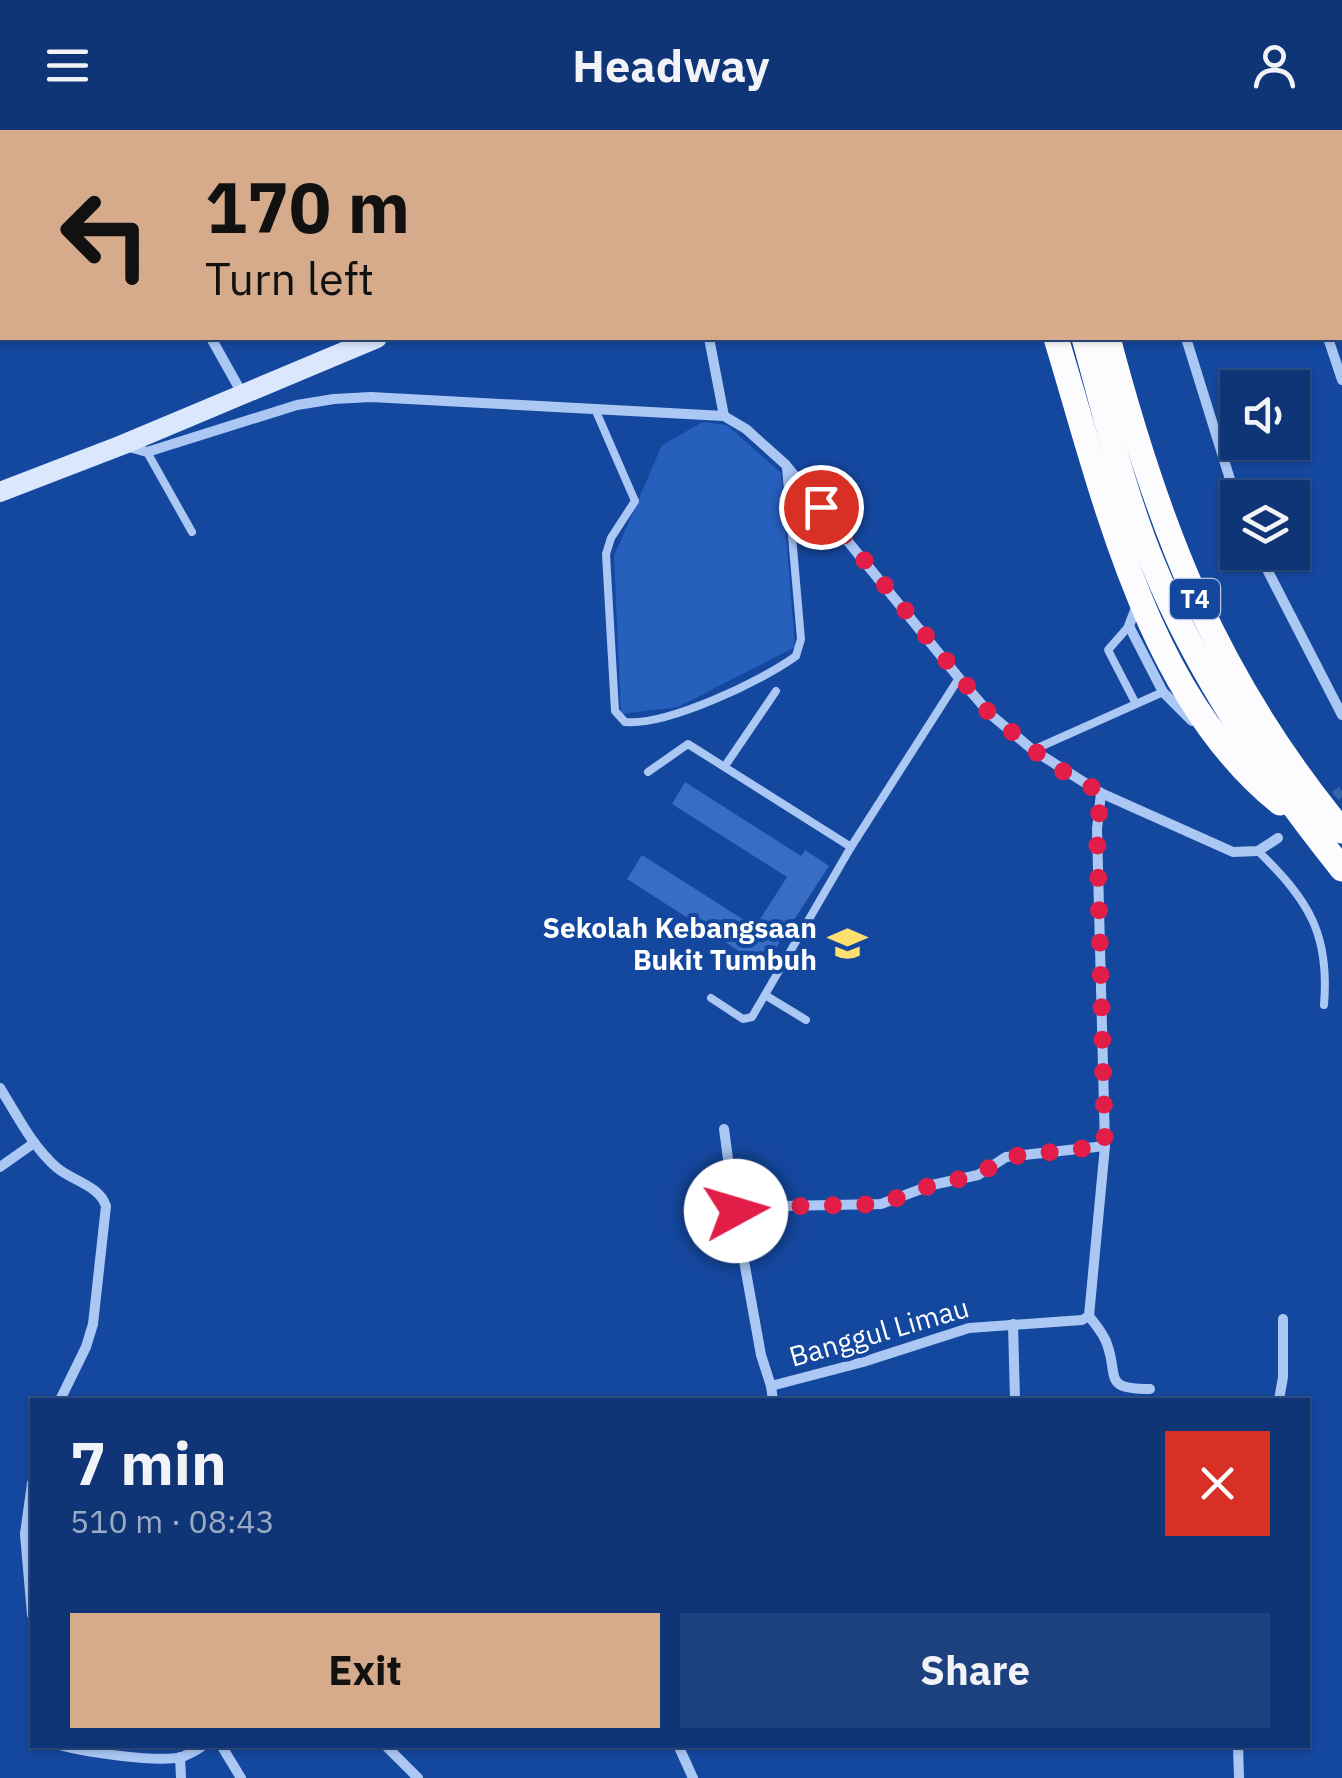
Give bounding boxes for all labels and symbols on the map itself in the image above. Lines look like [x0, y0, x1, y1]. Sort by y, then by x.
pin [779, 465, 864, 550]
road number: T4 [1170, 579, 1220, 619]
place label: Sekolah Kebangsaan Bukit Tumbuh [543, 909, 817, 978]
school or university icon: Sekolah Kebangsaan Bukit Tumbuh [826, 923, 868, 965]
position arrow [684, 1159, 788, 1263]
street label: Banggul Limau [785, 1288, 973, 1375]

